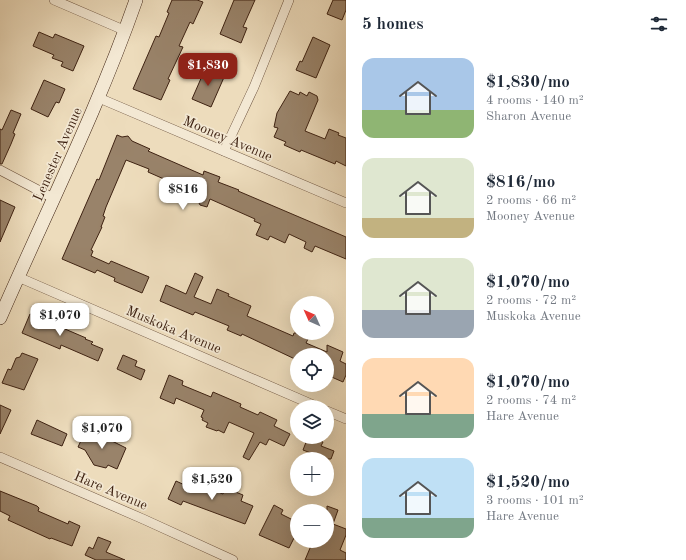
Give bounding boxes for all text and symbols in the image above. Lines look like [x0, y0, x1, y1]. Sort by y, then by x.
icon: filters [648, 13, 670, 35]
text: 5 homes [362, 16, 424, 33]
pin: $1,830 [175, 53, 241, 87]
text: $1,830 [187, 59, 229, 72]
icon: home [394, 74, 442, 122]
text: $1,830/mo [486, 74, 570, 91]
text: 4 rooms · 140 m² [486, 94, 584, 107]
street label: Lenester Avenue [31, 105, 85, 204]
text: Sharon Avenue [486, 110, 571, 123]
street label: Mooney Avenue [181, 114, 274, 164]
icon: home [394, 174, 442, 222]
text: $816/mo [486, 174, 555, 191]
pin: $816 [159, 177, 207, 211]
text: $816 [168, 183, 198, 196]
text: 2 rooms · 66 m² [486, 194, 576, 207]
text: Mooney Avenue [486, 210, 575, 223]
icon: home [394, 274, 442, 322]
text: $1,070/mo [486, 274, 570, 291]
text: 2 rooms · 72 m² [486, 294, 576, 307]
north arrow [290, 296, 334, 340]
map controls [290, 296, 334, 548]
pin: $1,070 [27, 303, 93, 337]
street label: Muskoka Avenue [124, 304, 223, 356]
text: $1,070 [39, 309, 81, 322]
text: Muskoka Avenue [486, 310, 581, 323]
button: locate [290, 348, 334, 392]
icon: home [394, 374, 442, 422]
text: $1,070/mo [486, 374, 570, 391]
text: 2 rooms · 74 m² [486, 394, 576, 407]
button: layers [290, 400, 334, 444]
text: Hare Avenue [486, 410, 559, 423]
pin: $1,070 [69, 416, 135, 450]
text: $1,070 [81, 422, 123, 435]
button: + [290, 452, 334, 496]
pin: $1,520 [179, 467, 245, 501]
street label: Hare Avenue [72, 469, 149, 513]
text: $1,520 [191, 473, 233, 486]
icon: home [394, 474, 442, 522]
text: $1,520/mo [486, 474, 570, 491]
text: 3 rooms · 101 m² [486, 494, 584, 507]
button: − [290, 504, 334, 548]
text: Hare Avenue [486, 510, 559, 523]

